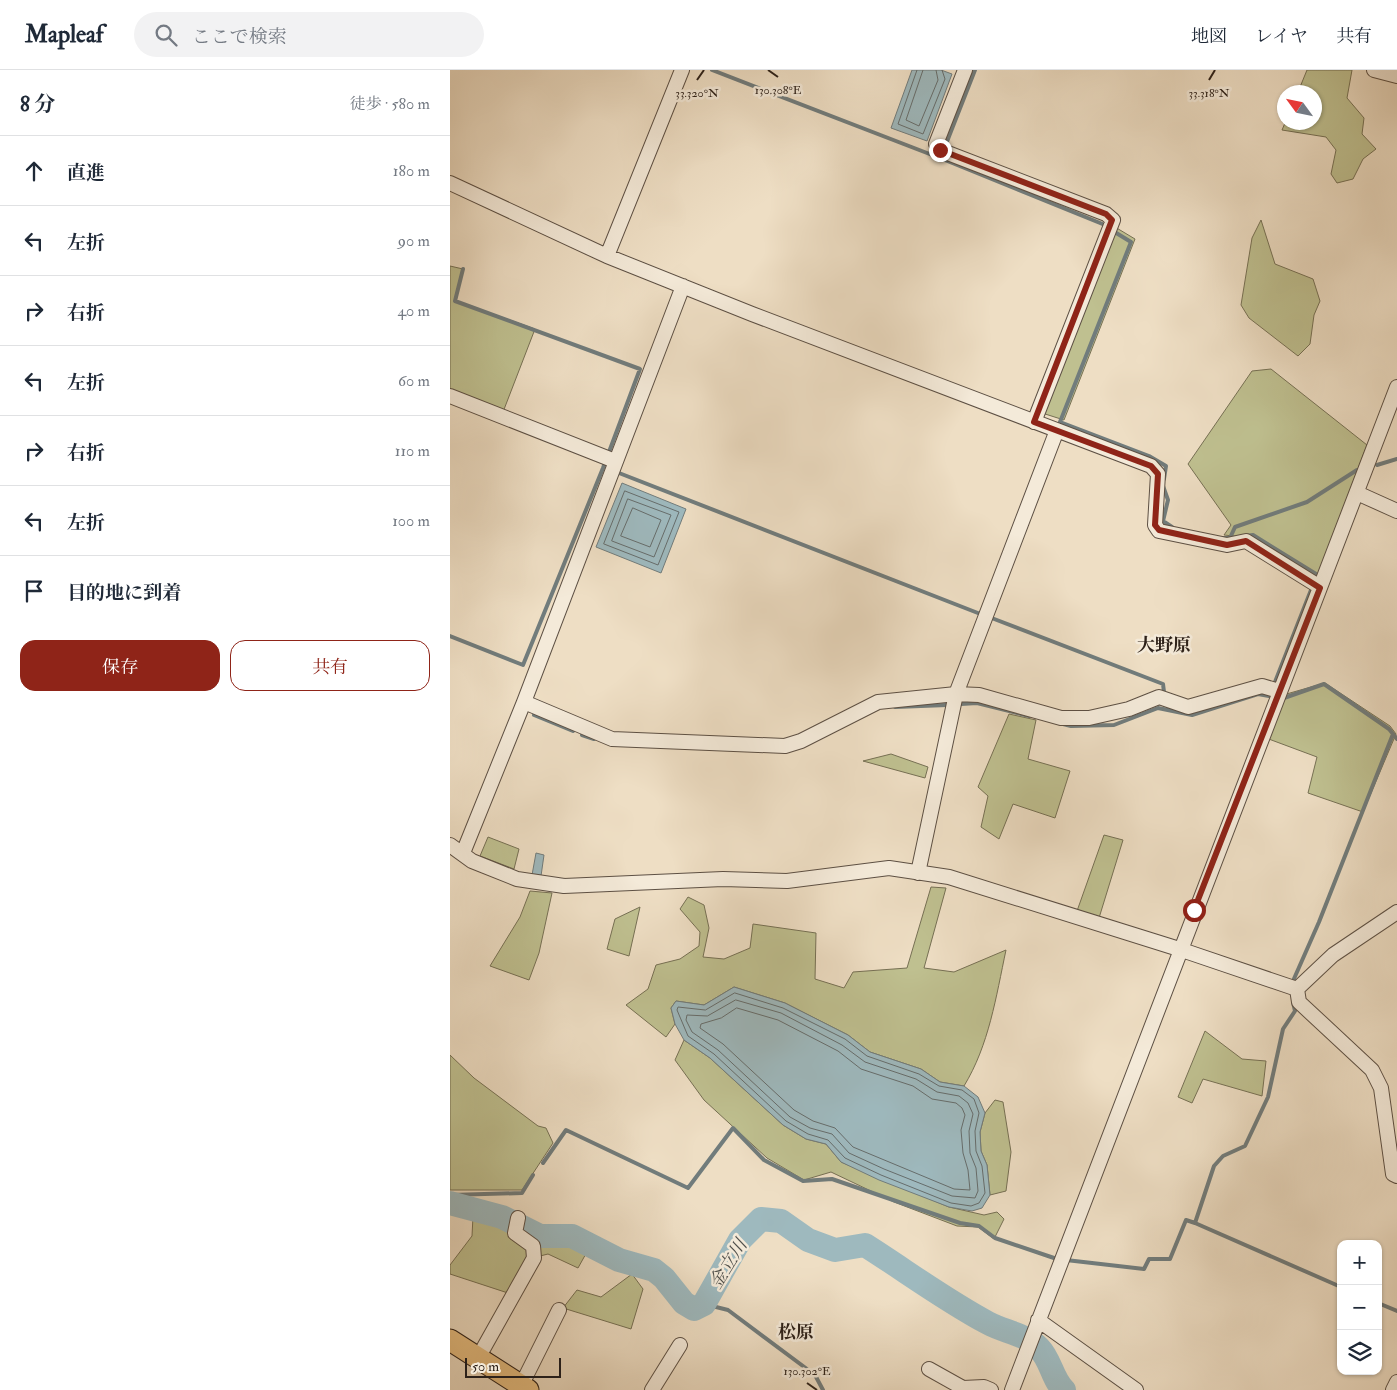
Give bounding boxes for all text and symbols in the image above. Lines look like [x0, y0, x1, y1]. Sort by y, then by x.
search box [134, 12, 484, 57]
text: Mapleaf [25, 19, 104, 50]
icon: search [152, 21, 180, 49]
text: ここで検索 [192, 25, 287, 49]
text: 地図 [1191, 25, 1227, 48]
text: レイヤ [1255, 25, 1308, 48]
text: 共有 [1336, 25, 1372, 48]
text: 130.308°E [755, 83, 802, 98]
north arrow [1277, 85, 1322, 130]
text: 33.320°N [675, 86, 719, 101]
text: 33.318°N [1188, 86, 1230, 101]
text: 8 分 [20, 91, 55, 118]
text: 徒歩 · 580 m [350, 94, 430, 114]
route end [929, 139, 952, 162]
icon: ahead [20, 157, 48, 185]
text: 直進 [67, 161, 105, 185]
text: 180 m [393, 161, 430, 181]
icon: left [20, 227, 48, 255]
text: 左折 [67, 231, 105, 255]
text: 90 m [398, 231, 430, 251]
icon: right [20, 297, 48, 325]
text: 右折 [67, 301, 105, 325]
text: 40 m [397, 301, 430, 321]
icon: left [20, 367, 48, 395]
text: 左折 [67, 371, 105, 395]
text: 60 m [398, 371, 430, 391]
icon: right [20, 437, 48, 465]
text: 右折 [67, 441, 105, 465]
text: 110 m [395, 441, 430, 461]
icon: left [20, 507, 48, 535]
text: 左折 [67, 511, 105, 535]
text: 100 m [392, 511, 430, 531]
icon: arrive [20, 577, 48, 605]
text: 目的地に到着 [67, 581, 181, 605]
district label: 大野原 [1137, 634, 1191, 657]
button: 保存 [20, 640, 220, 691]
button: 共有 [230, 640, 430, 691]
route start [1183, 899, 1206, 922]
water label: 金立川 [704, 1234, 754, 1293]
map controls [1337, 1240, 1382, 1375]
button: + [1337, 1240, 1382, 1285]
button: − [1337, 1285, 1382, 1330]
district label: 松原 [778, 1321, 814, 1344]
button: layers [1337, 1330, 1382, 1375]
scale bar [465, 1355, 561, 1378]
text: 50 m [472, 1358, 499, 1375]
text: 130.302°E [783, 1364, 831, 1379]

